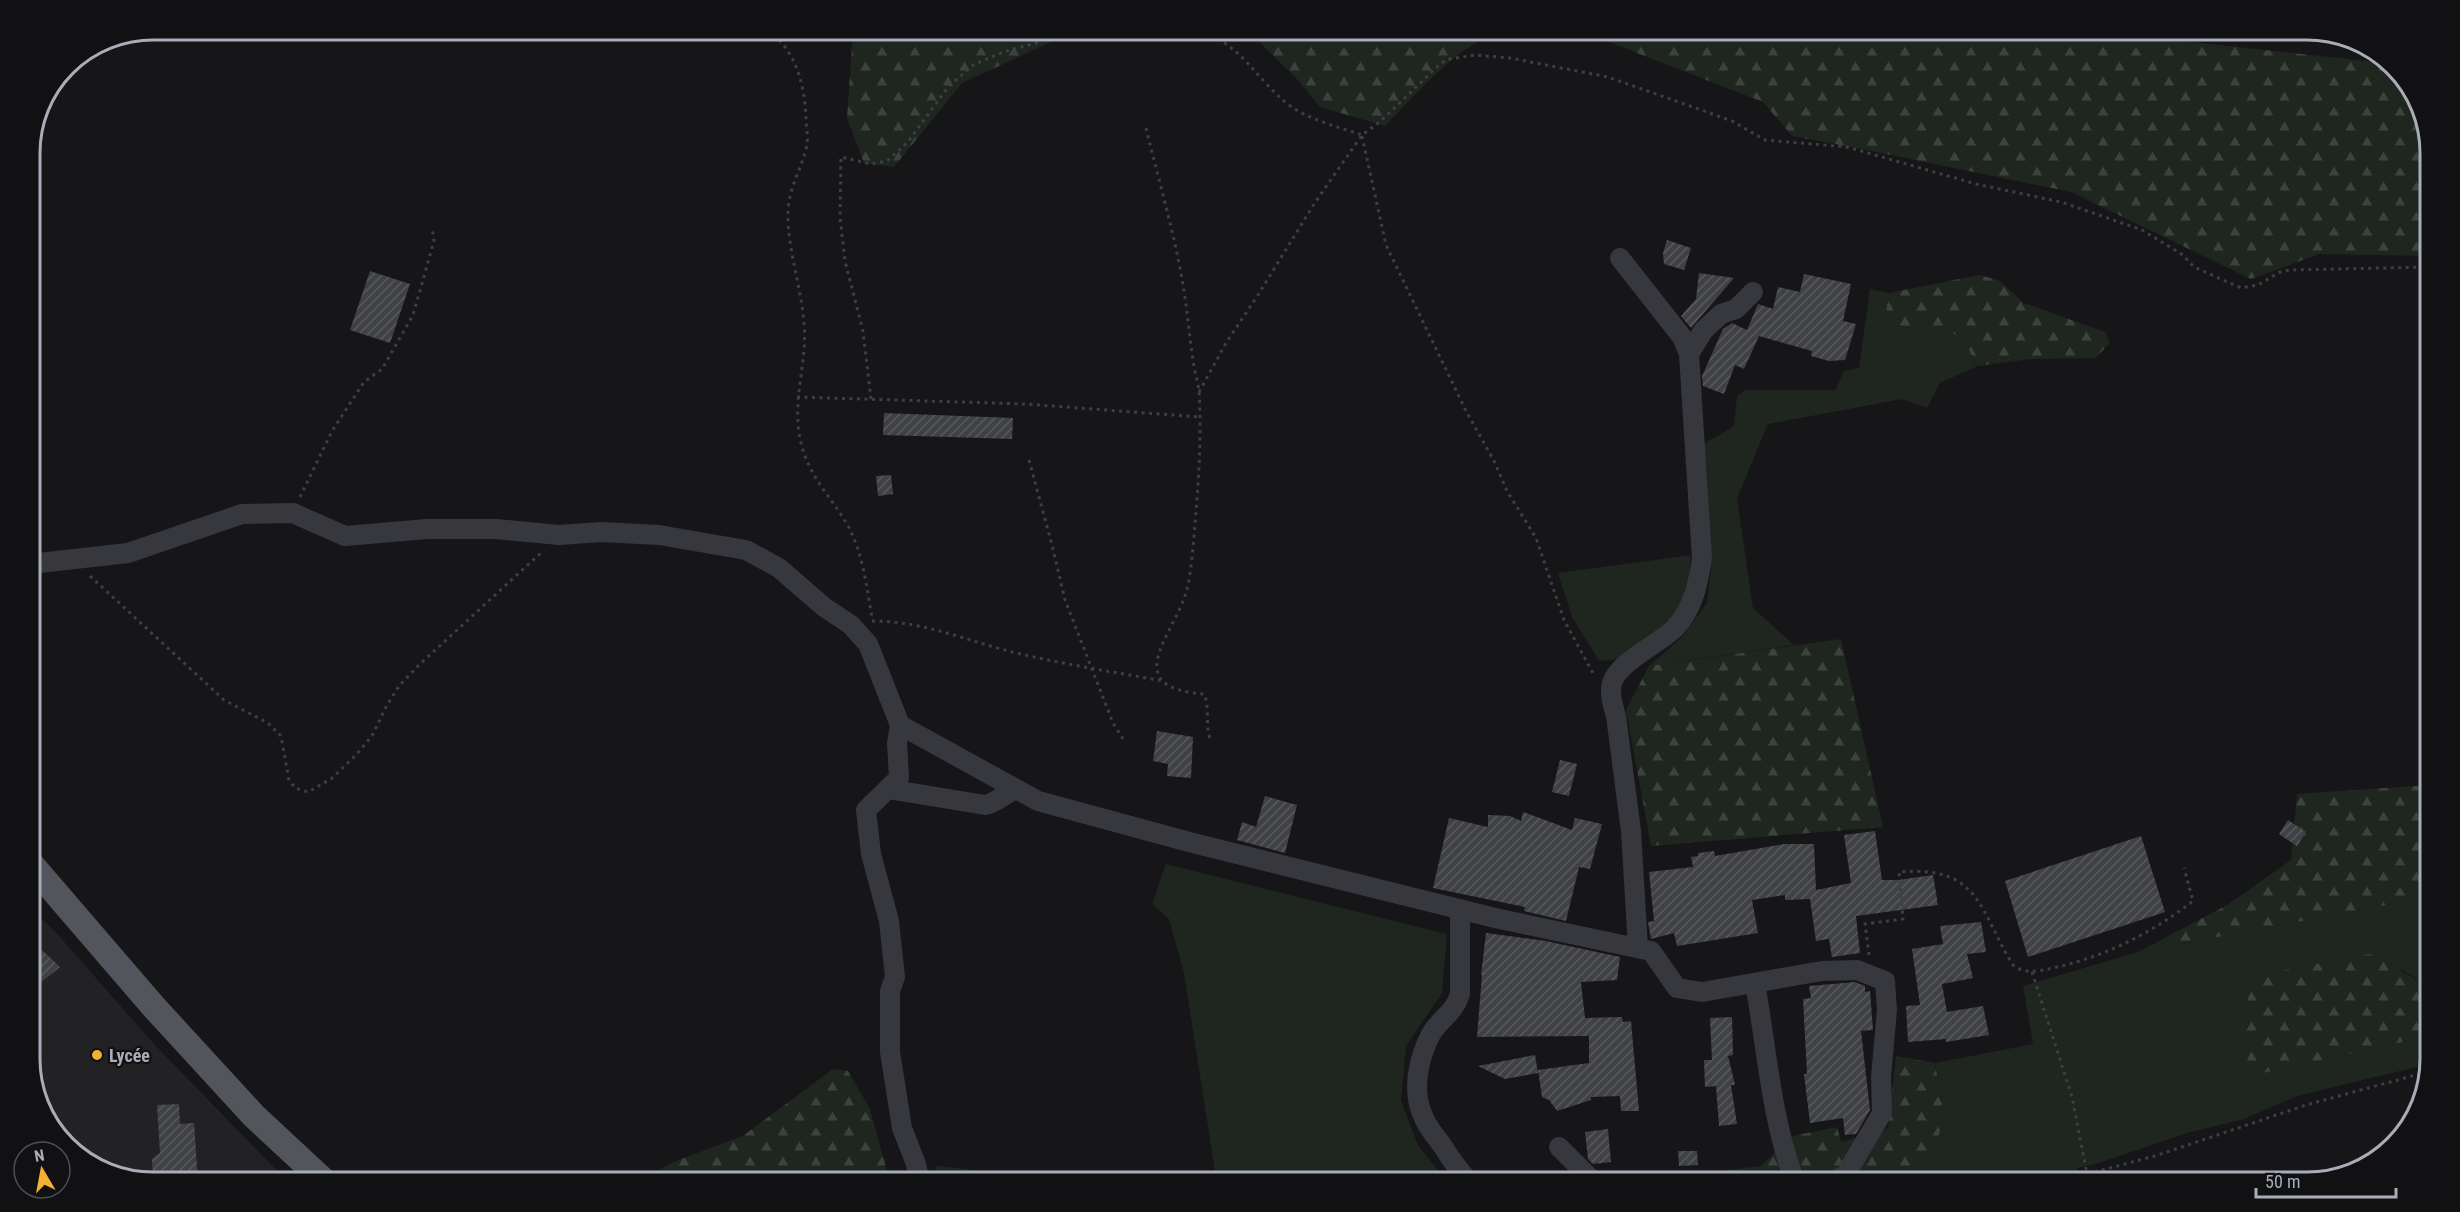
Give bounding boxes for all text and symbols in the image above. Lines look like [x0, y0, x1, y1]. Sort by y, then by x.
place label: Lycée [109, 1045, 150, 1066]
marker: Lycée [90, 1048, 104, 1062]
north arrow [12, 1140, 72, 1200]
text: N [33, 1146, 46, 1166]
scale bar [2256, 1161, 2396, 1199]
text: 50 m [2265, 1171, 2300, 1192]

